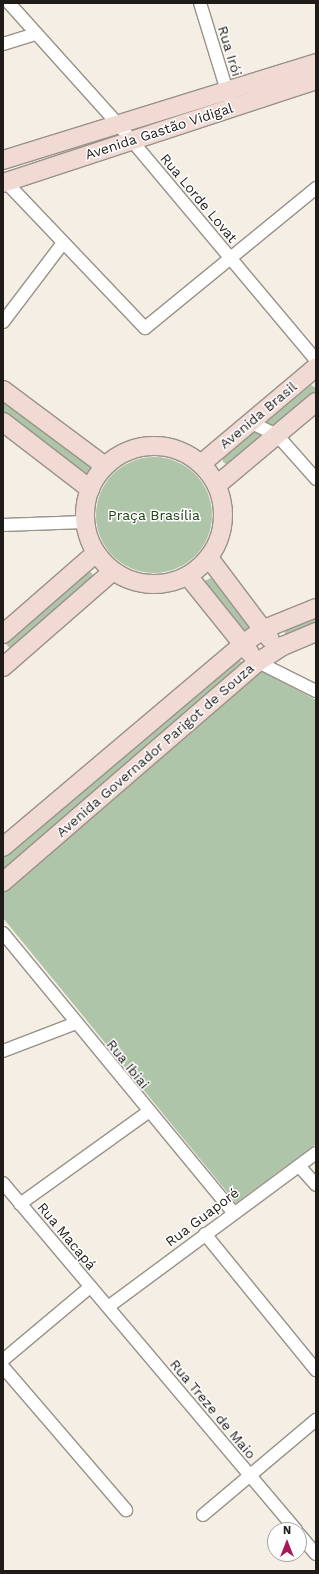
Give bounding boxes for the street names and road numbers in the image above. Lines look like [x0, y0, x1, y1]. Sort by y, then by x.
street label: Rua Irói [214, 24, 246, 78]
street label: Avenida Gastão Vidigal [83, 99, 235, 163]
street label: Rua Lorde Lovat [157, 150, 241, 246]
street label: Avenida Brasil [216, 378, 300, 452]
street label: Avenida Governador Parigot de Souza [52, 659, 258, 841]
street label: Rua Ibiai [103, 1036, 153, 1092]
street label: Rua Guaporé [162, 1184, 242, 1250]
street label: Rua Macapá [34, 1199, 100, 1273]
street label: Rua Treze de Maio [166, 1356, 260, 1462]

